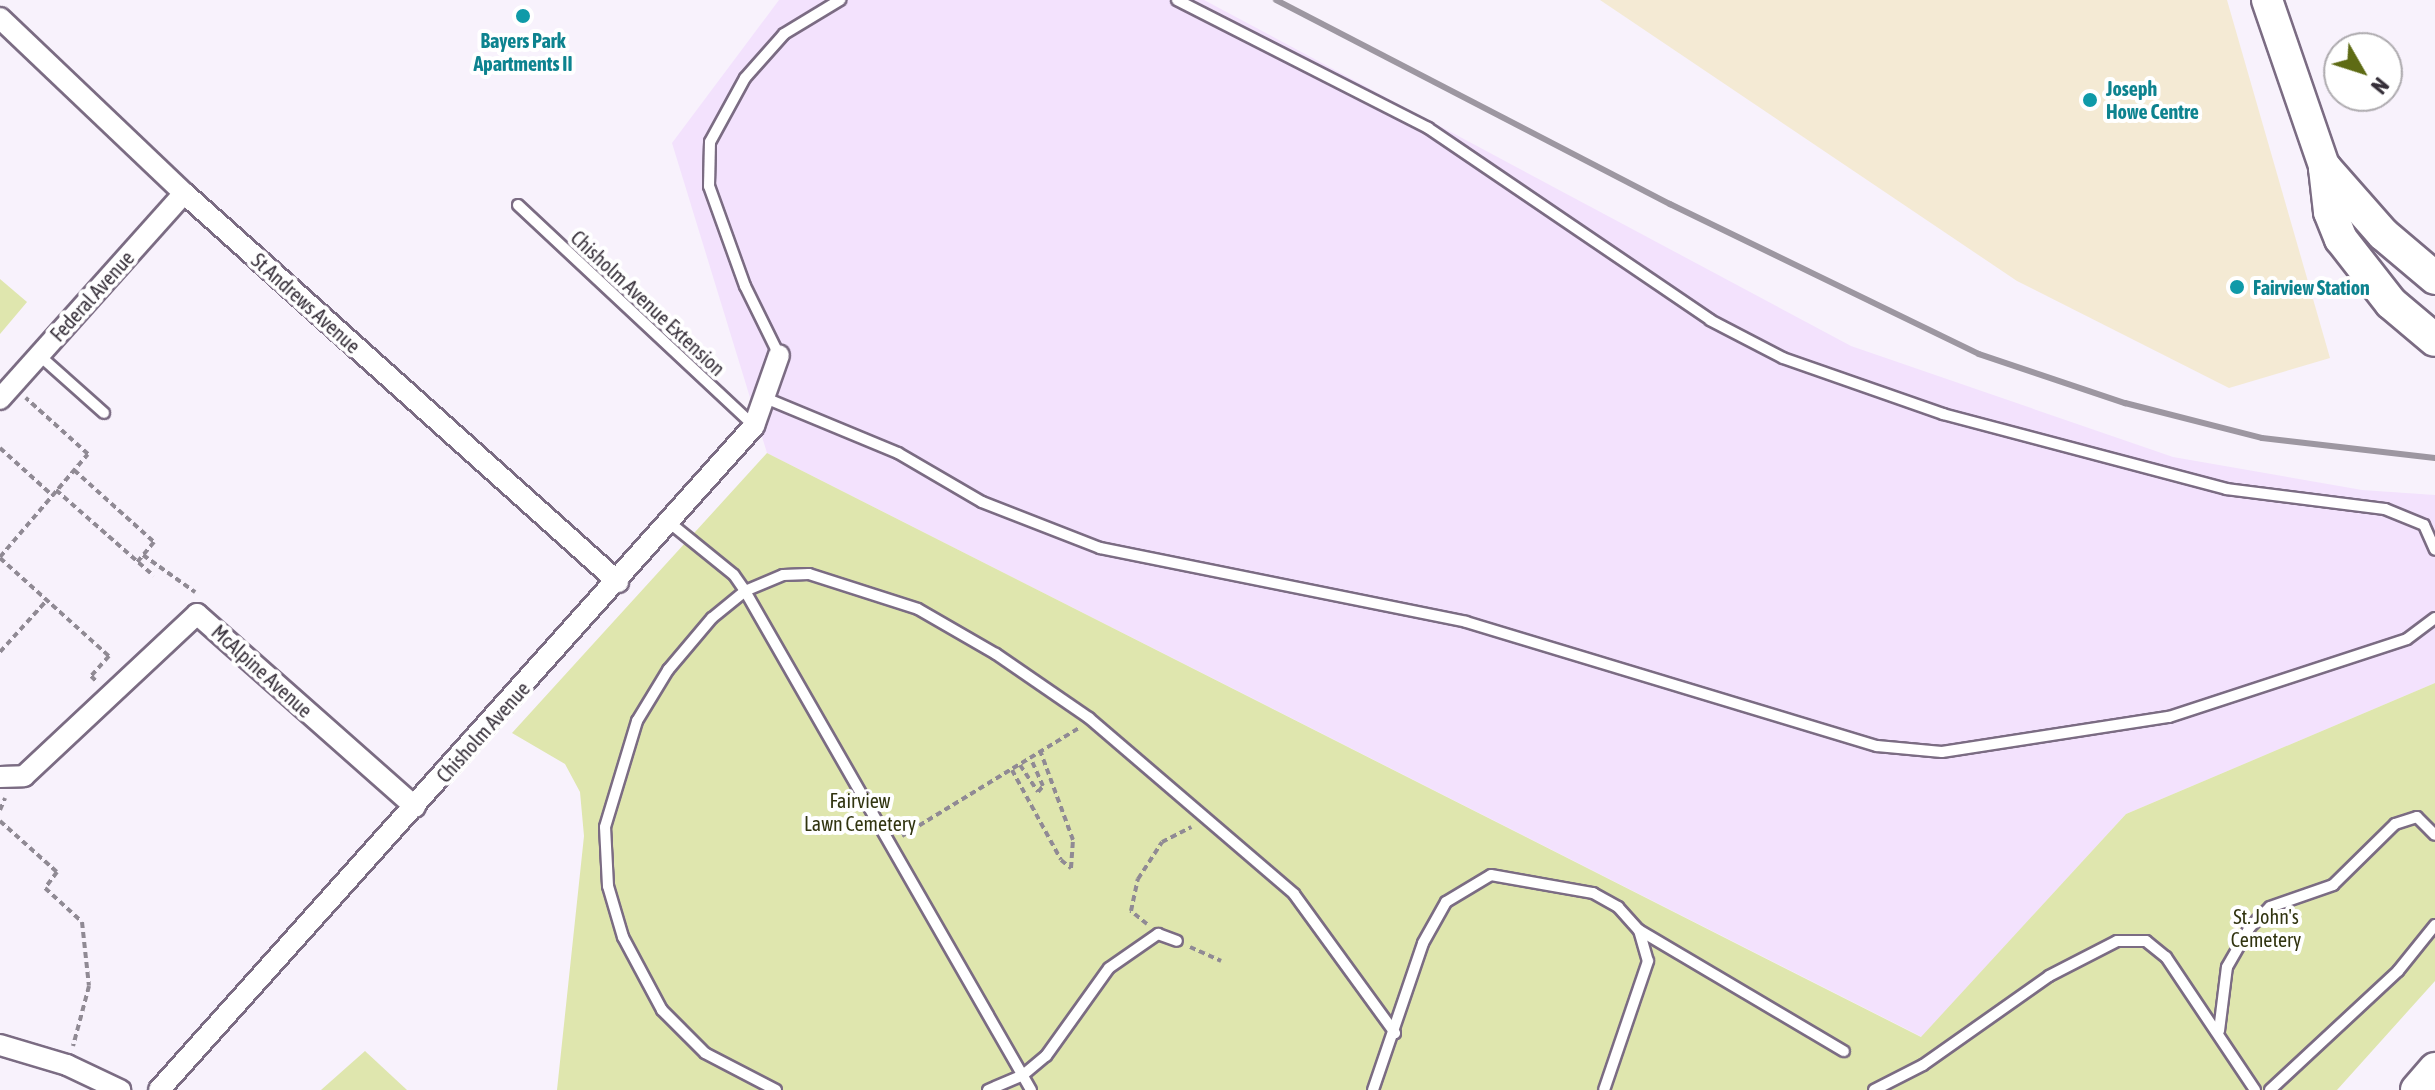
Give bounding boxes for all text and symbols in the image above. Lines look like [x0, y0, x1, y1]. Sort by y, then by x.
marker: Bayers Park Apartments II [514, 7, 532, 25]
place label: Bayers Park Apartments II [474, 28, 572, 75]
north arrow [2323, 32, 2403, 112]
text: N [2366, 73, 2394, 99]
place label: Joseph Howe Centre [2106, 76, 2199, 123]
marker: Joseph Howe Centre [2081, 91, 2099, 109]
street label: Chisholm Avenue Extension [566, 225, 730, 381]
street label: Federal Avenue [45, 246, 139, 346]
street label: St Andrews Avenue [247, 248, 365, 358]
place label: Fairview Station [2253, 275, 2370, 299]
marker: Fairview Station [2228, 278, 2246, 296]
street label: McAlpine Avenue [207, 620, 317, 722]
street label: Chisholm Avenue [432, 677, 534, 787]
park label: Fairview Lawn Cemetery [804, 788, 916, 835]
park label: St. John's Cemetery [2231, 905, 2301, 952]

